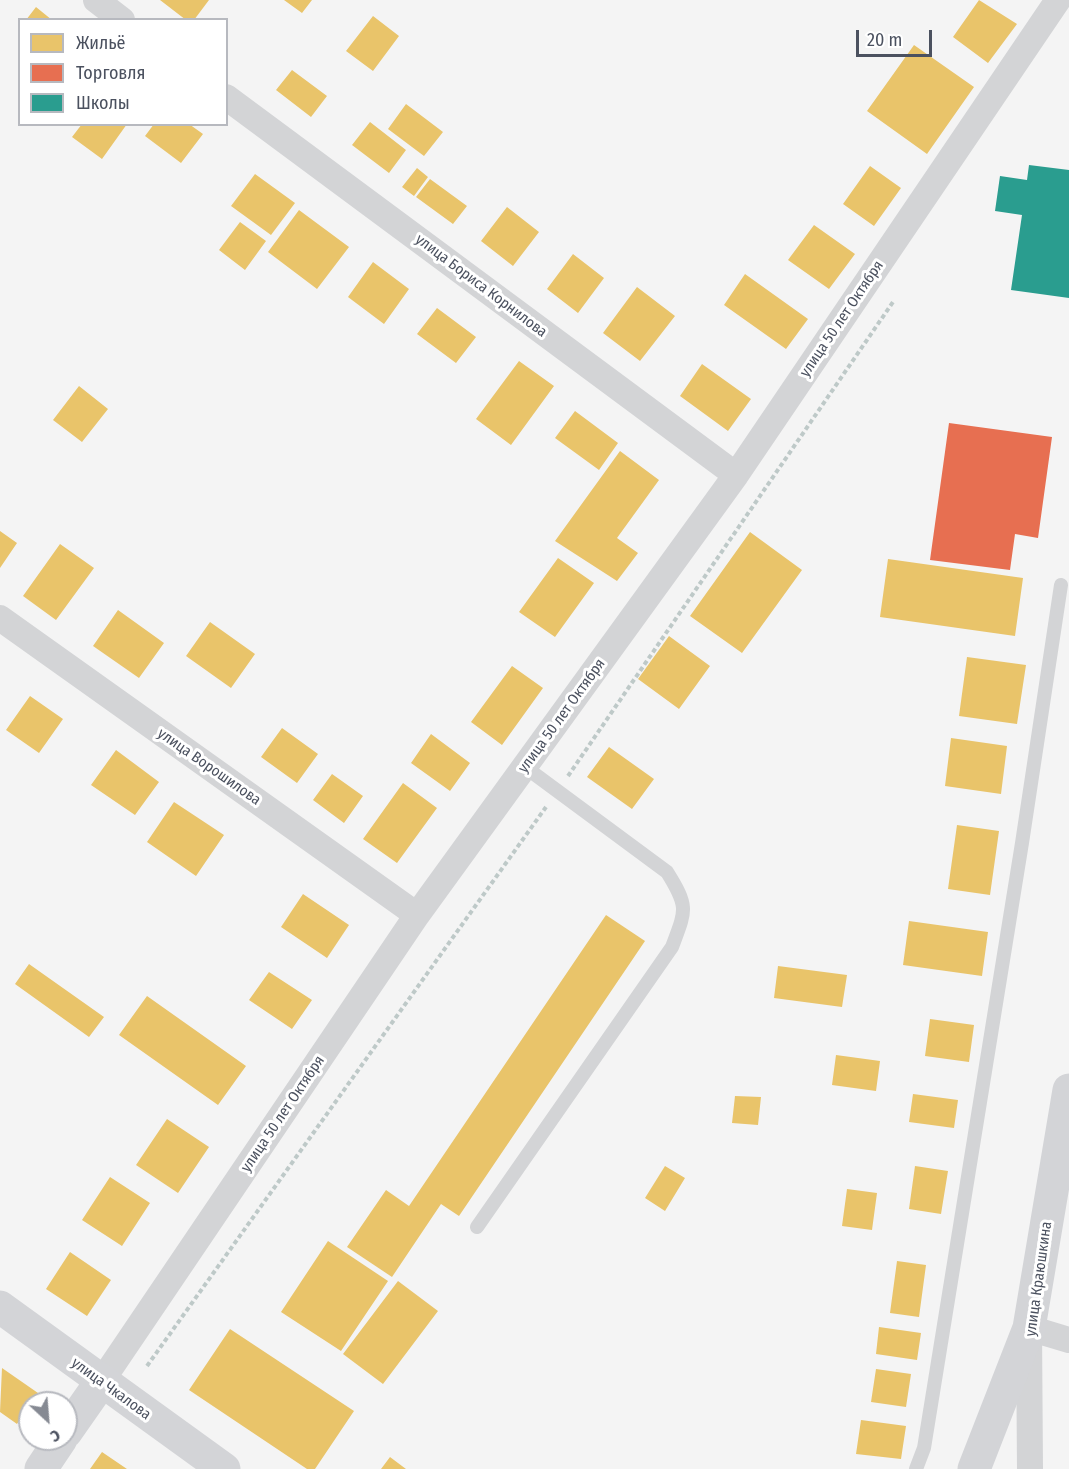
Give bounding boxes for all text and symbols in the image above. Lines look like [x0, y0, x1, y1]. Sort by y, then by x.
legend [18, 18, 228, 126]
scale bar [859, 18, 936, 56]
text: 20 m [867, 29, 902, 51]
text: Жильё [76, 32, 126, 54]
text: Торговля [76, 62, 145, 84]
text: Школы [76, 92, 130, 114]
street label: улица Бориса Корнилова [412, 231, 550, 341]
street label: улица 50 лет Октября [796, 257, 888, 381]
street label: улица 50 лет Октября [515, 656, 609, 776]
street label: улица Ворошилова [154, 725, 264, 809]
street label: улица 50 лет Октября [237, 1052, 329, 1176]
street label: улица Краюшкина [1022, 1220, 1056, 1338]
street label: улица Чкалова [68, 1354, 154, 1424]
north arrow [18, 1391, 78, 1451]
text: С [47, 1425, 63, 1446]

